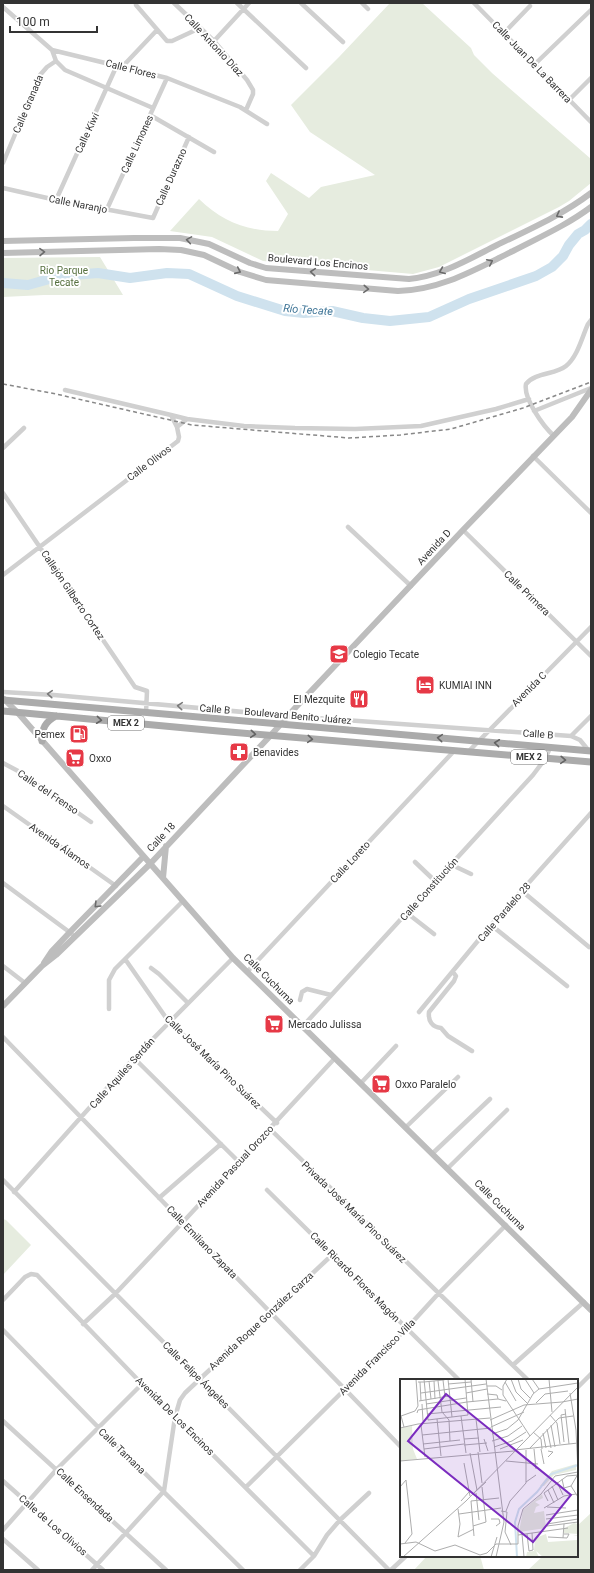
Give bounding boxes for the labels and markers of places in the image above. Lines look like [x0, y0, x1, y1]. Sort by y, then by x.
school or university icon: Colegio Tecate [328, 643, 350, 665]
place label: Colegio Tecate [353, 649, 419, 660]
hotel icon: KUMIAI INN [414, 674, 436, 696]
place label: KUMIAI INN [439, 680, 492, 691]
restaurant icon: El Mezquite [348, 688, 370, 710]
place label: El Mezquite [293, 694, 345, 705]
fuel station icon: Pemex [68, 723, 90, 745]
place label: Pemex [34, 729, 65, 740]
pharmacy icon: Benavides [228, 741, 250, 763]
supermarket icon: Oxxo [64, 747, 86, 769]
place label: Benavides [253, 747, 299, 758]
place label: Oxxo [89, 753, 112, 764]
supermarket icon: Mercado Julissa [263, 1013, 285, 1035]
place label: Mercado Julissa [288, 1019, 361, 1030]
supermarket icon: Oxxo Paralelo [370, 1073, 392, 1095]
place label: Oxxo Paralelo [395, 1079, 456, 1090]

